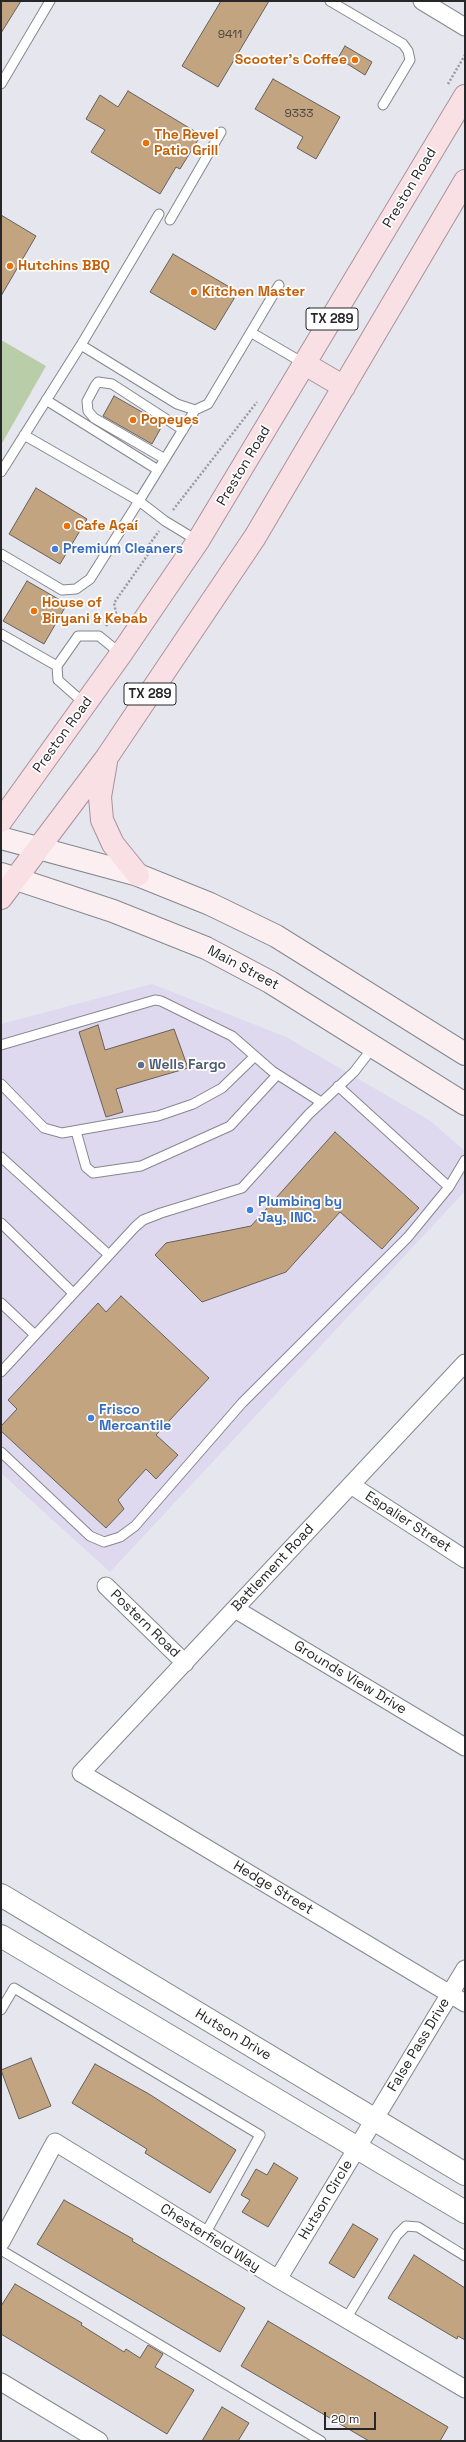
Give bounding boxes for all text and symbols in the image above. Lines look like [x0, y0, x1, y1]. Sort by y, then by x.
house number: 9411 [218, 28, 242, 42]
place label: Scooter's Coffee [235, 52, 347, 68]
marker: Scooter's Coffee [350, 55, 360, 65]
house number: 9333 [284, 107, 314, 121]
place label: The Revel Patio Grill [154, 127, 218, 160]
marker: The Revel Patio Grill [141, 138, 151, 148]
street label: Preston Road [380, 145, 440, 231]
place label: Hutchins BBQ [18, 258, 110, 274]
marker: Hutchins BBQ [5, 261, 15, 271]
place label: Kitchen Master [202, 284, 305, 300]
marker: Kitchen Master [189, 287, 199, 297]
road number: TX 289 [306, 308, 358, 330]
place label: Popeyes [141, 412, 199, 428]
marker: Popeyes [128, 415, 138, 425]
street label: Preston Road [214, 423, 274, 509]
place label: Cafe Açaí [75, 518, 138, 534]
marker: Cafe Açaí [62, 521, 72, 531]
place label: Premium Cleaners [63, 541, 183, 557]
marker: Premium Cleaners [50, 544, 60, 554]
place label: House of Biryani & Kebab [42, 595, 148, 628]
marker: House of Biryani & Kebab [29, 606, 39, 616]
road number: TX 289 [124, 683, 176, 705]
street label: Preston Road [30, 694, 96, 776]
street label: Main Street [204, 942, 282, 994]
place label: Wells Fargo [149, 1057, 226, 1073]
marker: Wells Fargo [136, 1060, 146, 1070]
place label: Plumbing by Jay, INC. [258, 1194, 342, 1226]
marker: Plumbing by Jay, INC. [245, 1205, 255, 1215]
place label: Frisco Mercantile [99, 1402, 171, 1434]
marker: Frisco Mercantile [86, 1413, 96, 1423]
street label: Espalier Street [362, 1488, 454, 1556]
street label: Battlement Road [228, 1521, 318, 1615]
street label: Postern Road [107, 1587, 183, 1661]
street label: Grounds View Drive [291, 1638, 409, 1718]
street label: Hedge Street [230, 1858, 316, 1918]
street label: False Pass Drive [384, 1995, 454, 2095]
street label: Hutson Drive [192, 2006, 274, 2064]
street label: Hutson Circle [296, 2157, 356, 2243]
street label: Chesterfield Way [157, 2200, 263, 2276]
scale bar [326, 2404, 378, 2430]
text: 20 m [331, 2411, 359, 2427]

